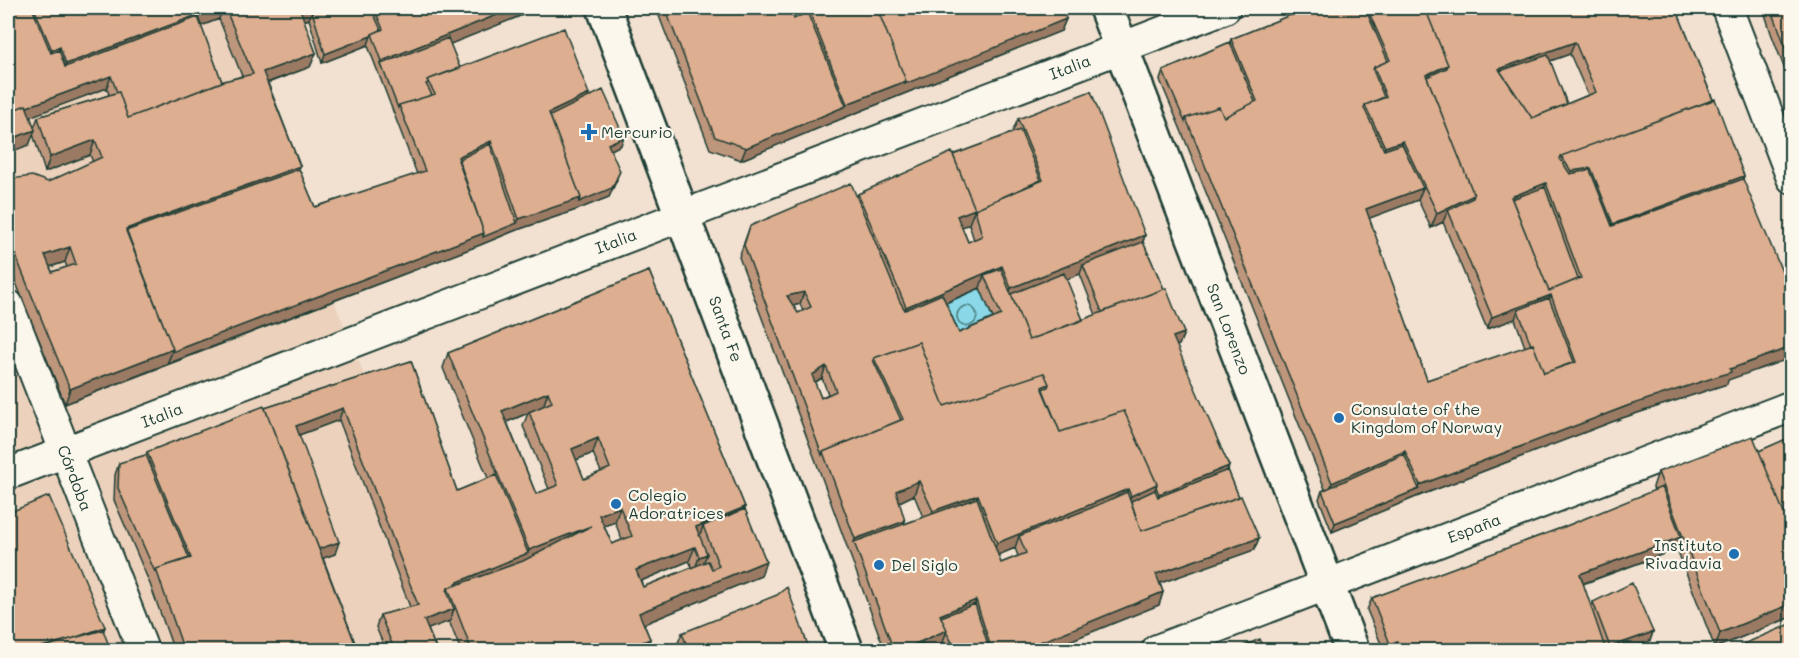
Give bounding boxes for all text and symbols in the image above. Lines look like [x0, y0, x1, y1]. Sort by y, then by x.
street label: Italia [1046, 49, 1094, 84]
place label: Mercurio [601, 121, 672, 142]
marker: Mercurio [582, 125, 596, 139]
street label: Italia [592, 223, 640, 258]
street label: San Lorenzo [1202, 280, 1256, 377]
street label: Santa Fe [705, 293, 748, 365]
street label: Italia [138, 397, 186, 432]
place label: Consulate of the Kingdom of Norway [1351, 398, 1502, 437]
marker: Consulate of the Kingdom of Norway [1332, 411, 1346, 425]
street label: Córdoba [53, 442, 98, 514]
place label: Colegio Adoratrices [628, 484, 724, 523]
marker: Colegio Adoratrices [609, 497, 623, 511]
street label: España [1444, 508, 1504, 547]
place label: Instituto Rivadavia [1645, 534, 1722, 573]
marker: Instituto Rivadavia [1727, 547, 1741, 561]
place label: Del Siglo [891, 554, 958, 575]
marker: Del Siglo [872, 558, 886, 572]

